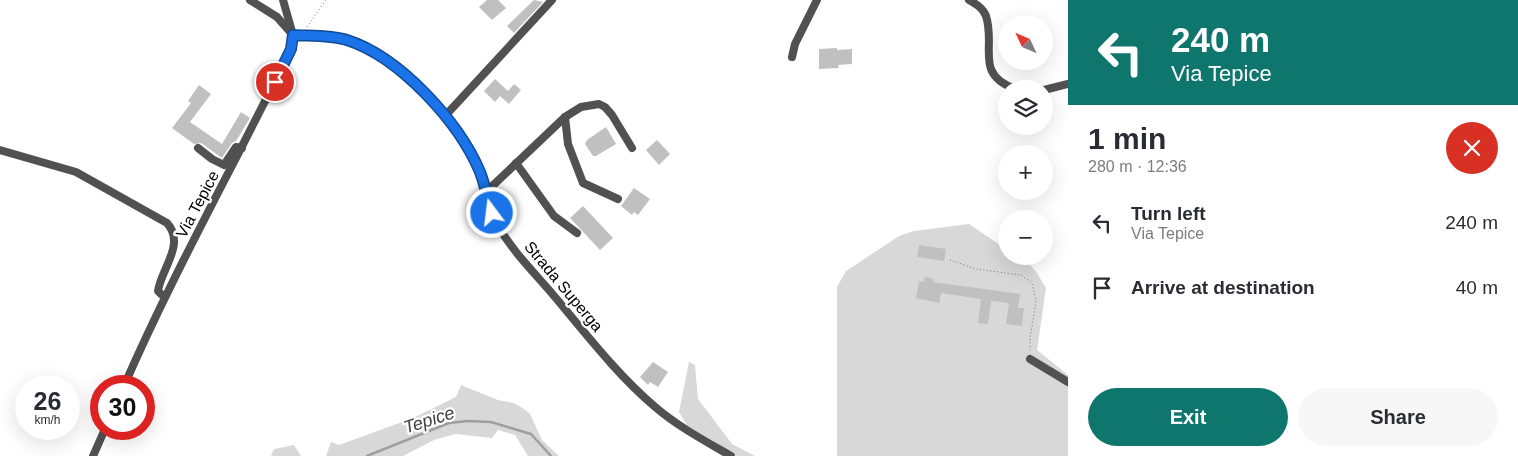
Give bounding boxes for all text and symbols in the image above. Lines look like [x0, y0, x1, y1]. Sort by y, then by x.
north arrow [998, 15, 1052, 70]
map controls [998, 15, 1053, 265]
icon: left [1088, 20, 1153, 85]
text: 240 m [1171, 20, 1270, 59]
pin [254, 61, 296, 103]
text: Via Tepice [1171, 61, 1272, 86]
icon: arrive [261, 68, 289, 96]
button: layers [998, 80, 1053, 135]
text: 1 min [1088, 122, 1166, 155]
button: close [1446, 122, 1498, 174]
button: + [998, 145, 1053, 200]
text: 280 m · 12:36 [1088, 158, 1187, 175]
street label: Via Tepice [173, 168, 222, 241]
position arrow [465, 186, 517, 238]
text: Turn left [1131, 203, 1206, 224]
icon: left [1088, 209, 1116, 237]
button: − [998, 210, 1053, 265]
text: 240 m [1445, 212, 1498, 233]
text: Via Tepice [1131, 225, 1204, 242]
street label: Strada Superga [521, 238, 606, 335]
icon: arrive [1088, 274, 1116, 302]
text: Arrive at destination [1131, 277, 1315, 298]
text: 40 m [1456, 277, 1498, 298]
speed limit sign: 30 [90, 375, 155, 440]
text: 26 [34, 387, 61, 415]
button: Exit [1088, 388, 1288, 446]
button: Share [1298, 388, 1498, 446]
water label: Tepice [401, 402, 457, 438]
text: km/h [34, 413, 61, 427]

